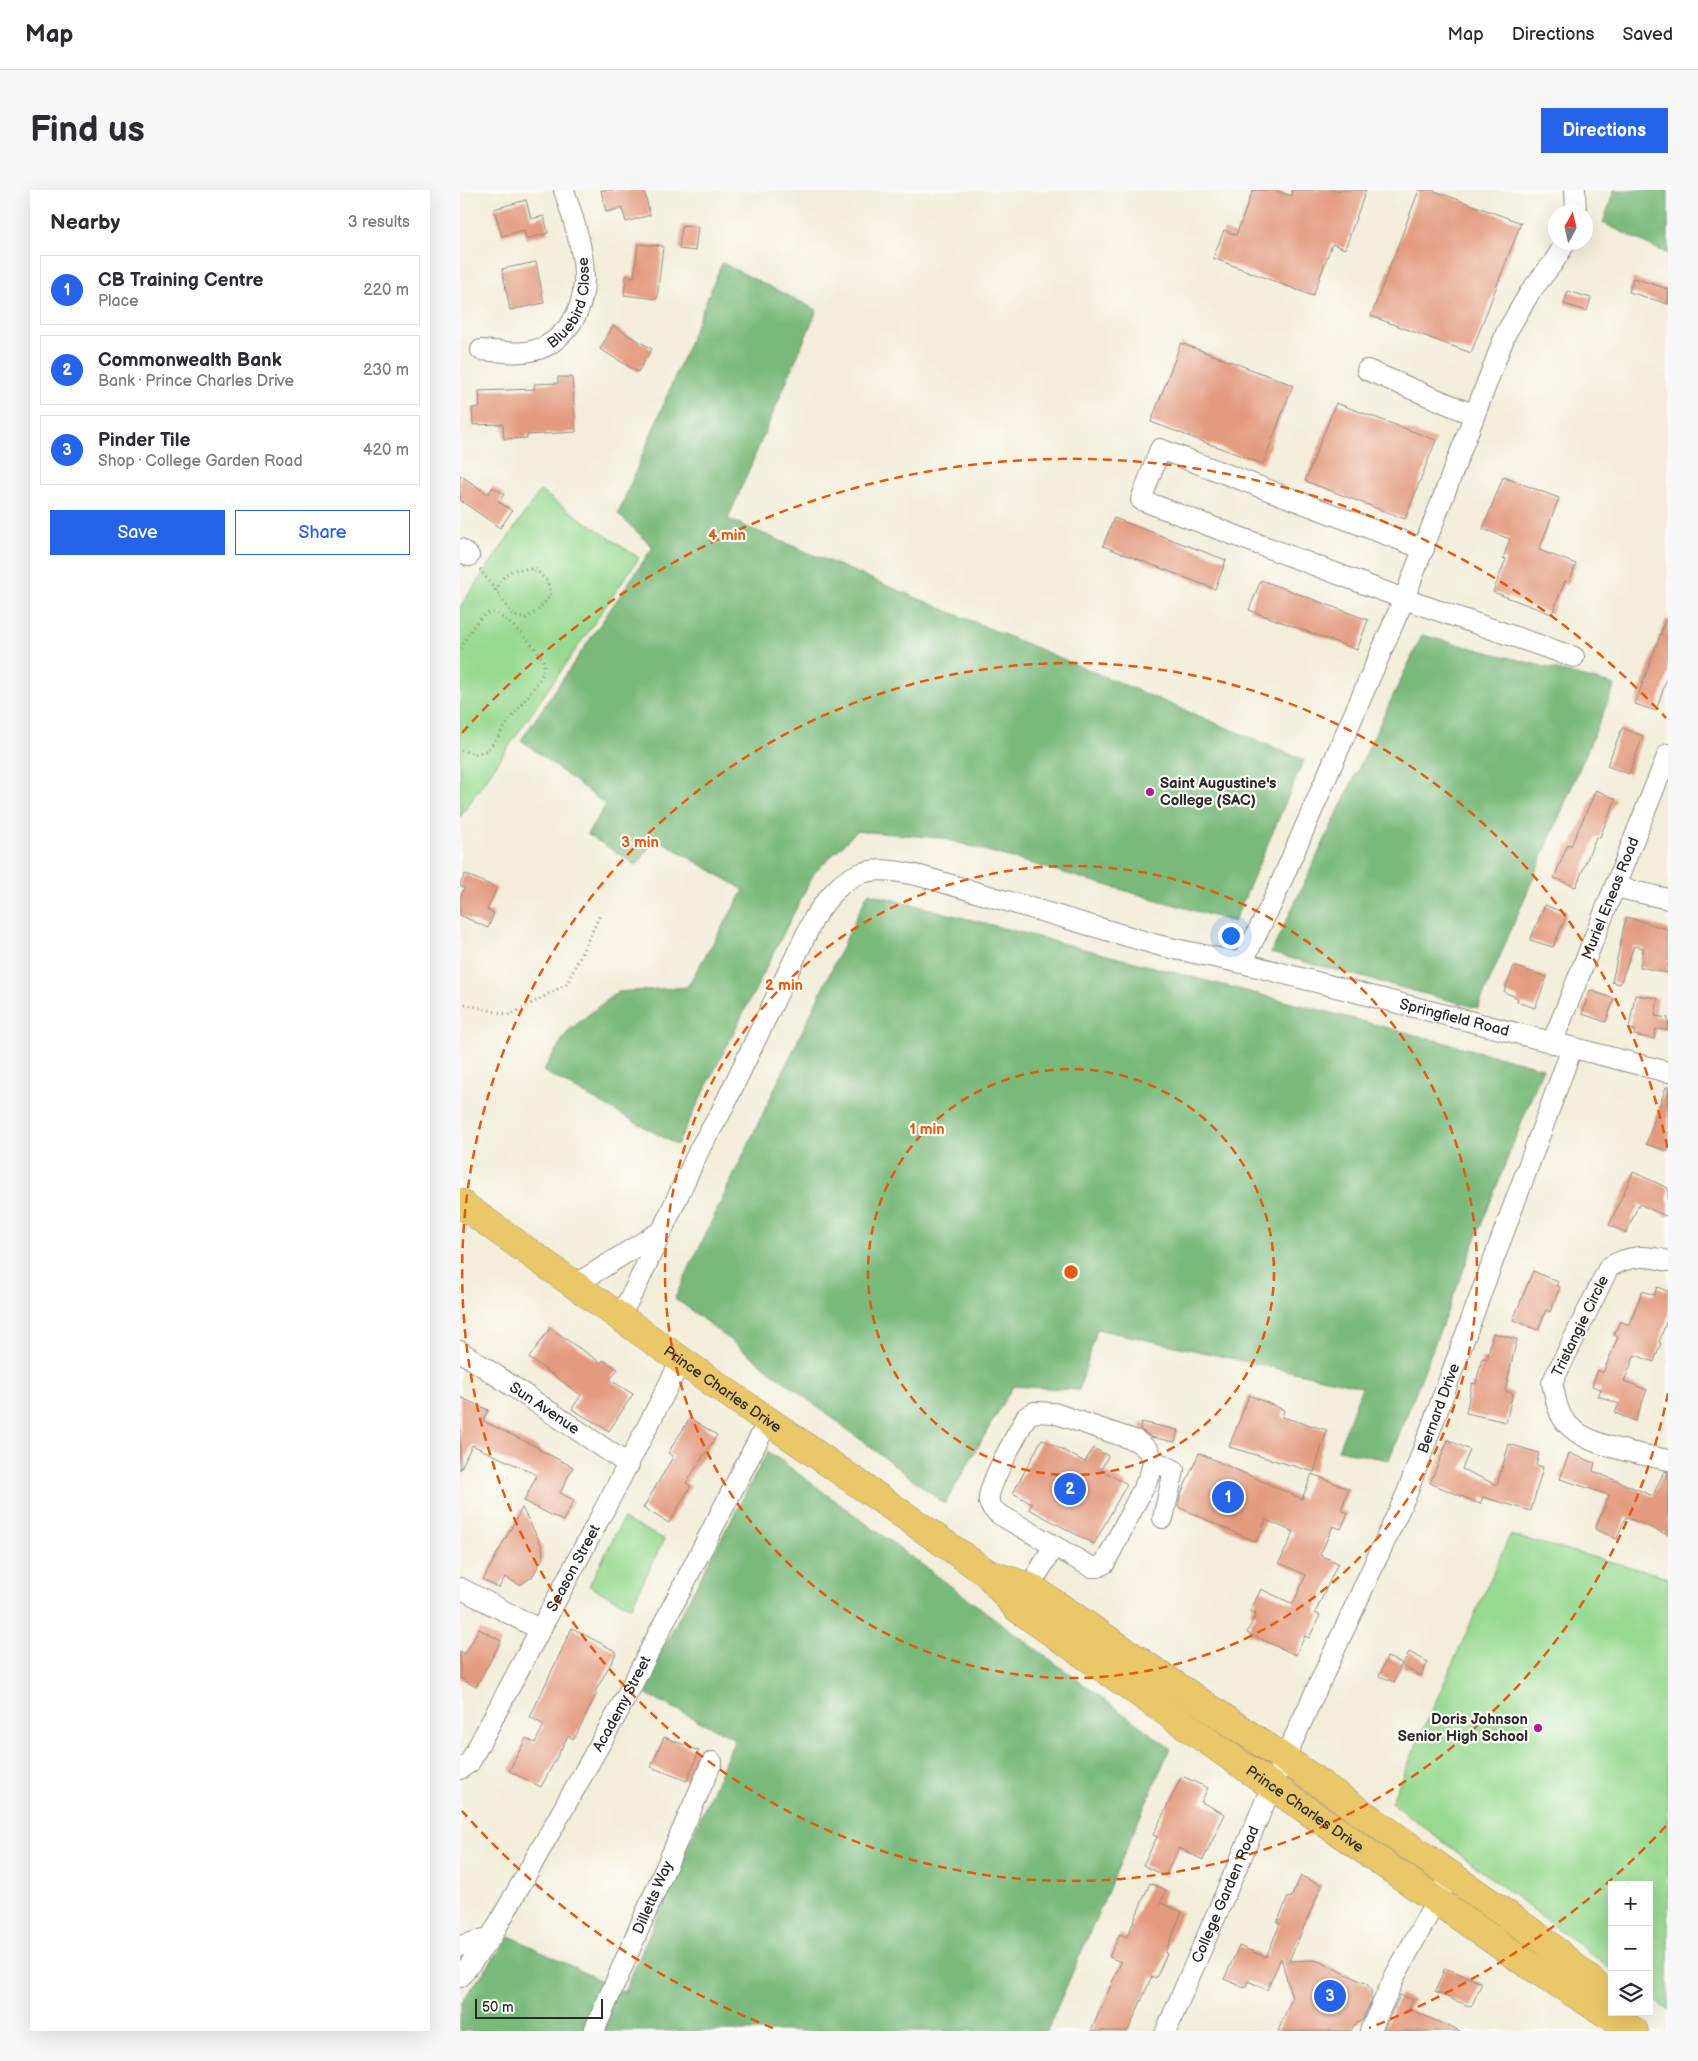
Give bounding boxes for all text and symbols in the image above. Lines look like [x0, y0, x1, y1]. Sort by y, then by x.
text: Map [25, 20, 73, 49]
text: Map [1448, 24, 1484, 45]
text: Directions [1512, 24, 1594, 45]
text: Saved [1622, 24, 1673, 45]
button: Directions [1541, 108, 1668, 153]
text: Find us [30, 109, 145, 152]
north arrow [1548, 205, 1593, 250]
text: Nearby [50, 210, 120, 235]
text: 3 results [348, 213, 410, 232]
street label: Bluebird Close [544, 256, 594, 353]
text: CB Training Centre [98, 269, 263, 292]
text: 1 [64, 281, 70, 300]
text: 220 m [363, 281, 409, 300]
text: Place [98, 292, 139, 311]
text: Commonwealth Bank [98, 349, 282, 372]
text: 2 [62, 361, 72, 380]
text: 230 m [363, 361, 409, 380]
text: Bank · Prince Charles Drive [98, 372, 294, 391]
text: Pinder Tile [98, 429, 190, 452]
text: 3 [62, 441, 72, 460]
text: 420 m [363, 441, 409, 460]
text: Shop · College Garden Road [98, 452, 303, 471]
button: Save [50, 510, 225, 555]
button: Share [235, 510, 410, 555]
text: 4 min [708, 526, 746, 545]
place label: Saint Augustine's College (SAC) [1160, 774, 1276, 810]
marker: Saint Augustine's College (SAC) [1144, 786, 1156, 798]
text: 3 min [621, 833, 659, 852]
street label: Muriel Eneas Road [1578, 834, 1644, 962]
your location [1218, 923, 1244, 949]
text: 2 min [765, 976, 803, 995]
street label: Springfield Road [1398, 995, 1511, 1041]
text: 1 min [909, 1120, 945, 1139]
centre of rings [1062, 1263, 1080, 1281]
street label: Tristangie Circle [1548, 1272, 1613, 1380]
street label: Prince Charles Drive [660, 1342, 785, 1437]
street label: Bernard Drive [1414, 1361, 1464, 1456]
street label: Sun Avenue [506, 1378, 583, 1439]
pin: 2 [1054, 1470, 1086, 1508]
pin: 1 [1212, 1478, 1244, 1516]
street label: Season Street [543, 1521, 605, 1615]
street label: Academy Street [589, 1652, 656, 1755]
place label: Doris Johnson Senior High School [1398, 1710, 1528, 1746]
marker: Doris Johnson Senior High School [1532, 1722, 1544, 1734]
street label: Prince Charles Drive [1242, 1761, 1367, 1857]
street label: College Garden Road [1188, 1823, 1264, 1966]
street label: Dilletts Way [629, 1858, 678, 1937]
map controls [1608, 1881, 1653, 2016]
button: + [1608, 1881, 1653, 1926]
button: − [1608, 1926, 1653, 1971]
button: layers [1608, 1971, 1653, 2016]
pin: 3 [1314, 1977, 1346, 2015]
scale bar [475, 1996, 602, 2019]
text: 50 m [482, 1999, 514, 2016]

